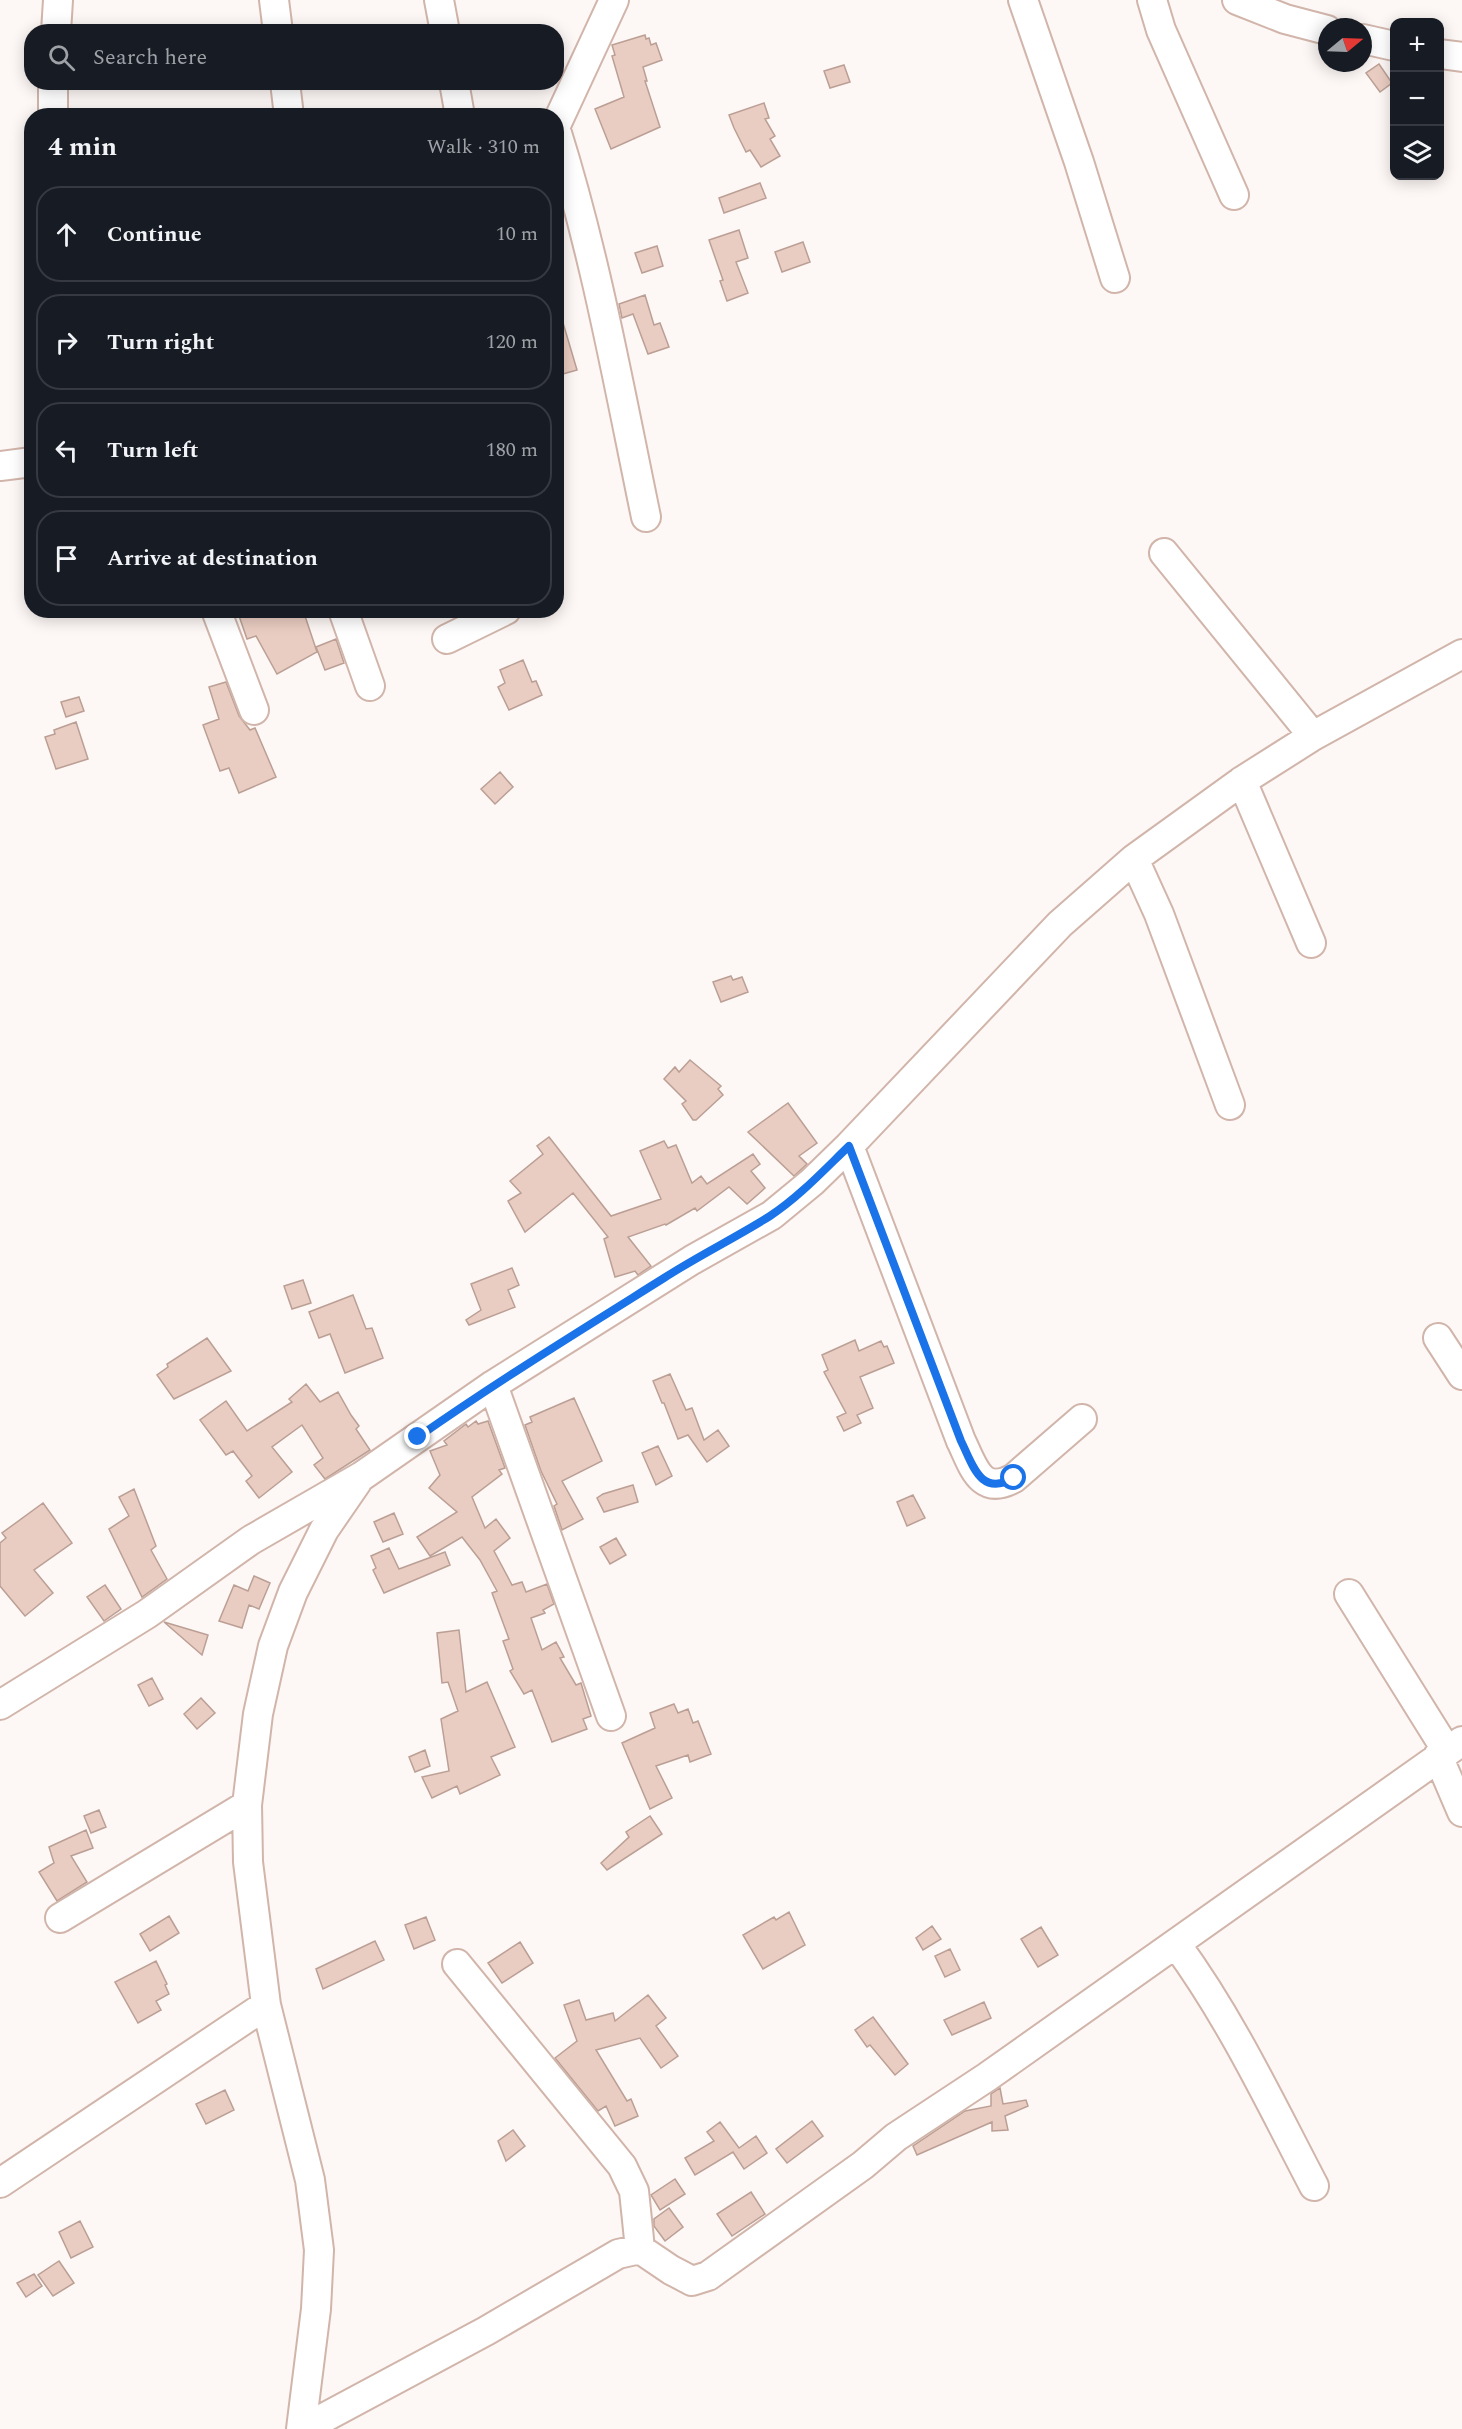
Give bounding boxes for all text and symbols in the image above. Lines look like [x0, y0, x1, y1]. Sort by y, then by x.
north arrow [1318, 18, 1372, 72]
map controls [1390, 18, 1444, 180]
button: + [1390, 18, 1444, 72]
search box [24, 24, 564, 90]
icon: search [45, 41, 78, 74]
text: Search here [93, 41, 207, 74]
button: − [1390, 72, 1444, 126]
button: layers [1390, 126, 1444, 180]
text: 4 min [48, 127, 117, 167]
text: Walk · 310 m [427, 132, 540, 162]
icon: ahead [50, 218, 83, 251]
text: Continue [107, 218, 202, 251]
text: 10 m [496, 219, 538, 249]
icon: right [50, 326, 83, 359]
text: Turn right [107, 326, 214, 359]
text: 120 m [486, 327, 538, 357]
icon: left [50, 434, 83, 467]
text: Turn left [107, 434, 199, 467]
text: 180 m [486, 435, 538, 465]
icon: arrive [50, 542, 83, 575]
text: Arrive at destination [107, 542, 318, 575]
route end [404, 1423, 430, 1449]
route start [1000, 1464, 1026, 1490]

